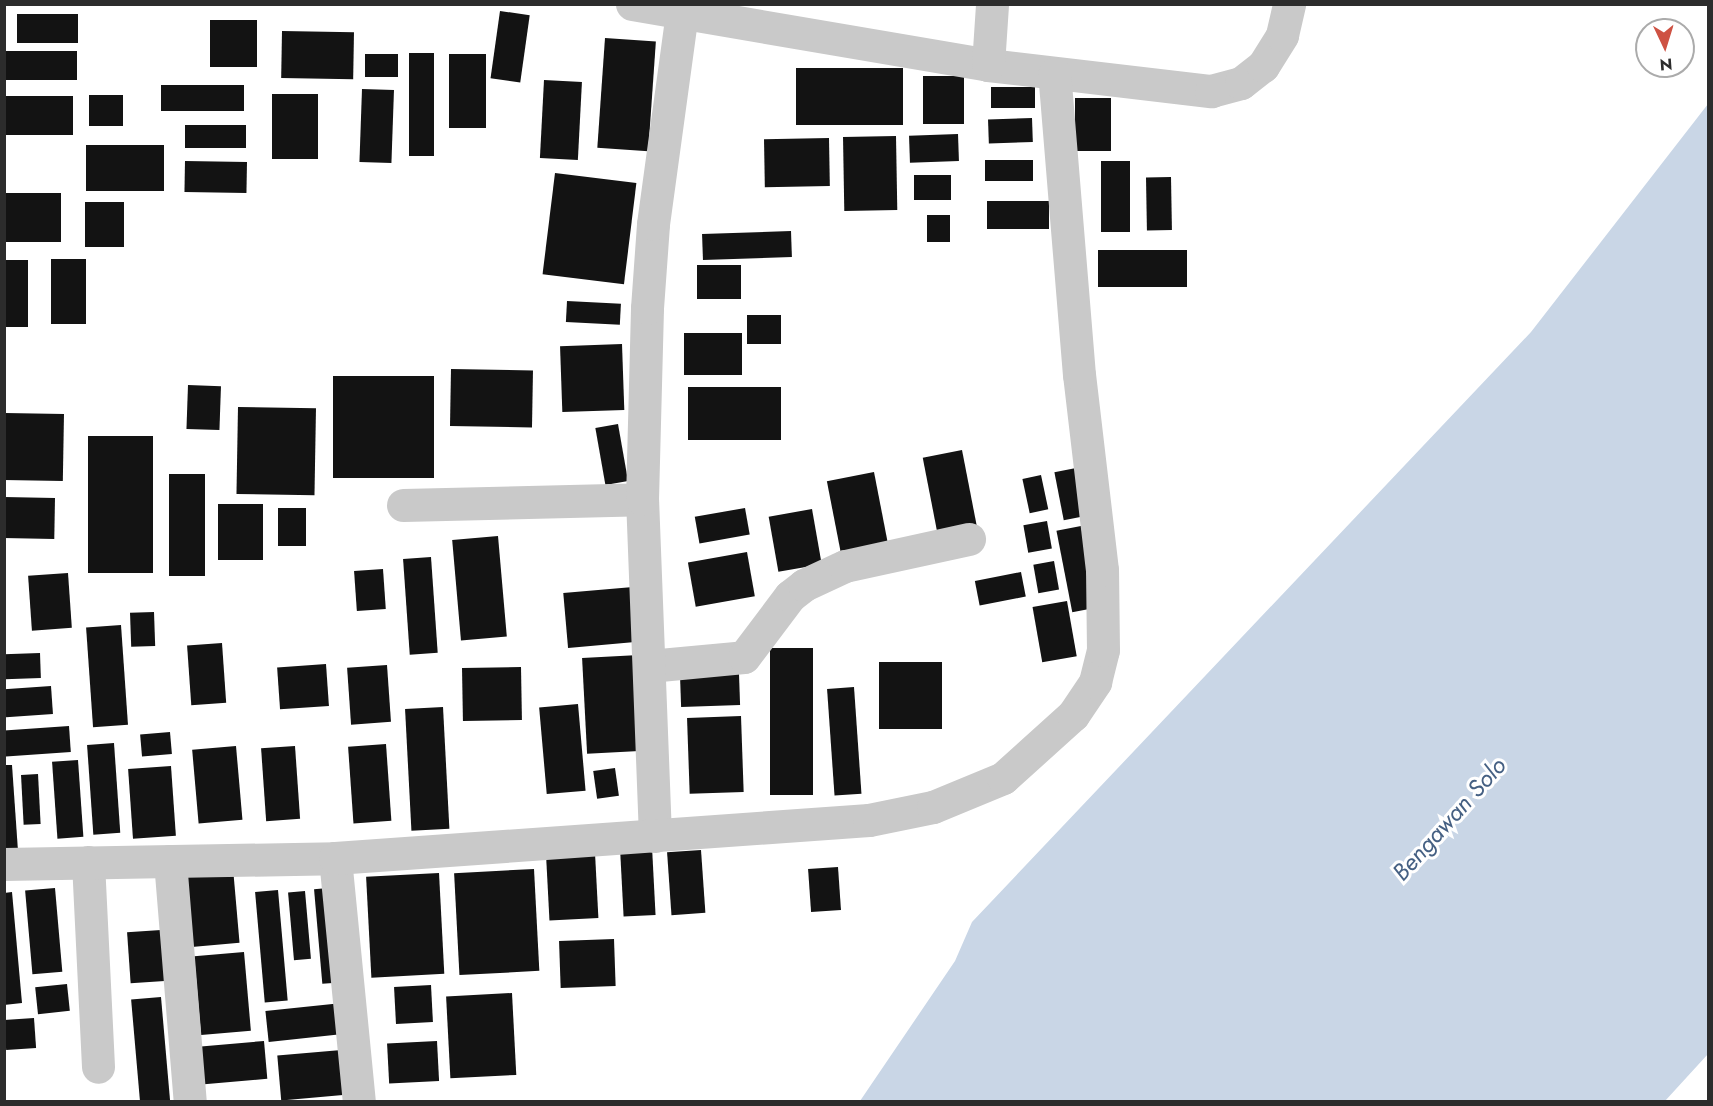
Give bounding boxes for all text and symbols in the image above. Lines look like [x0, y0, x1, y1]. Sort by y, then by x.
north arrow [1635, 18, 1695, 78]
text: N [1659, 53, 1673, 76]
water label: Bengawan Solo [1386, 751, 1512, 887]

